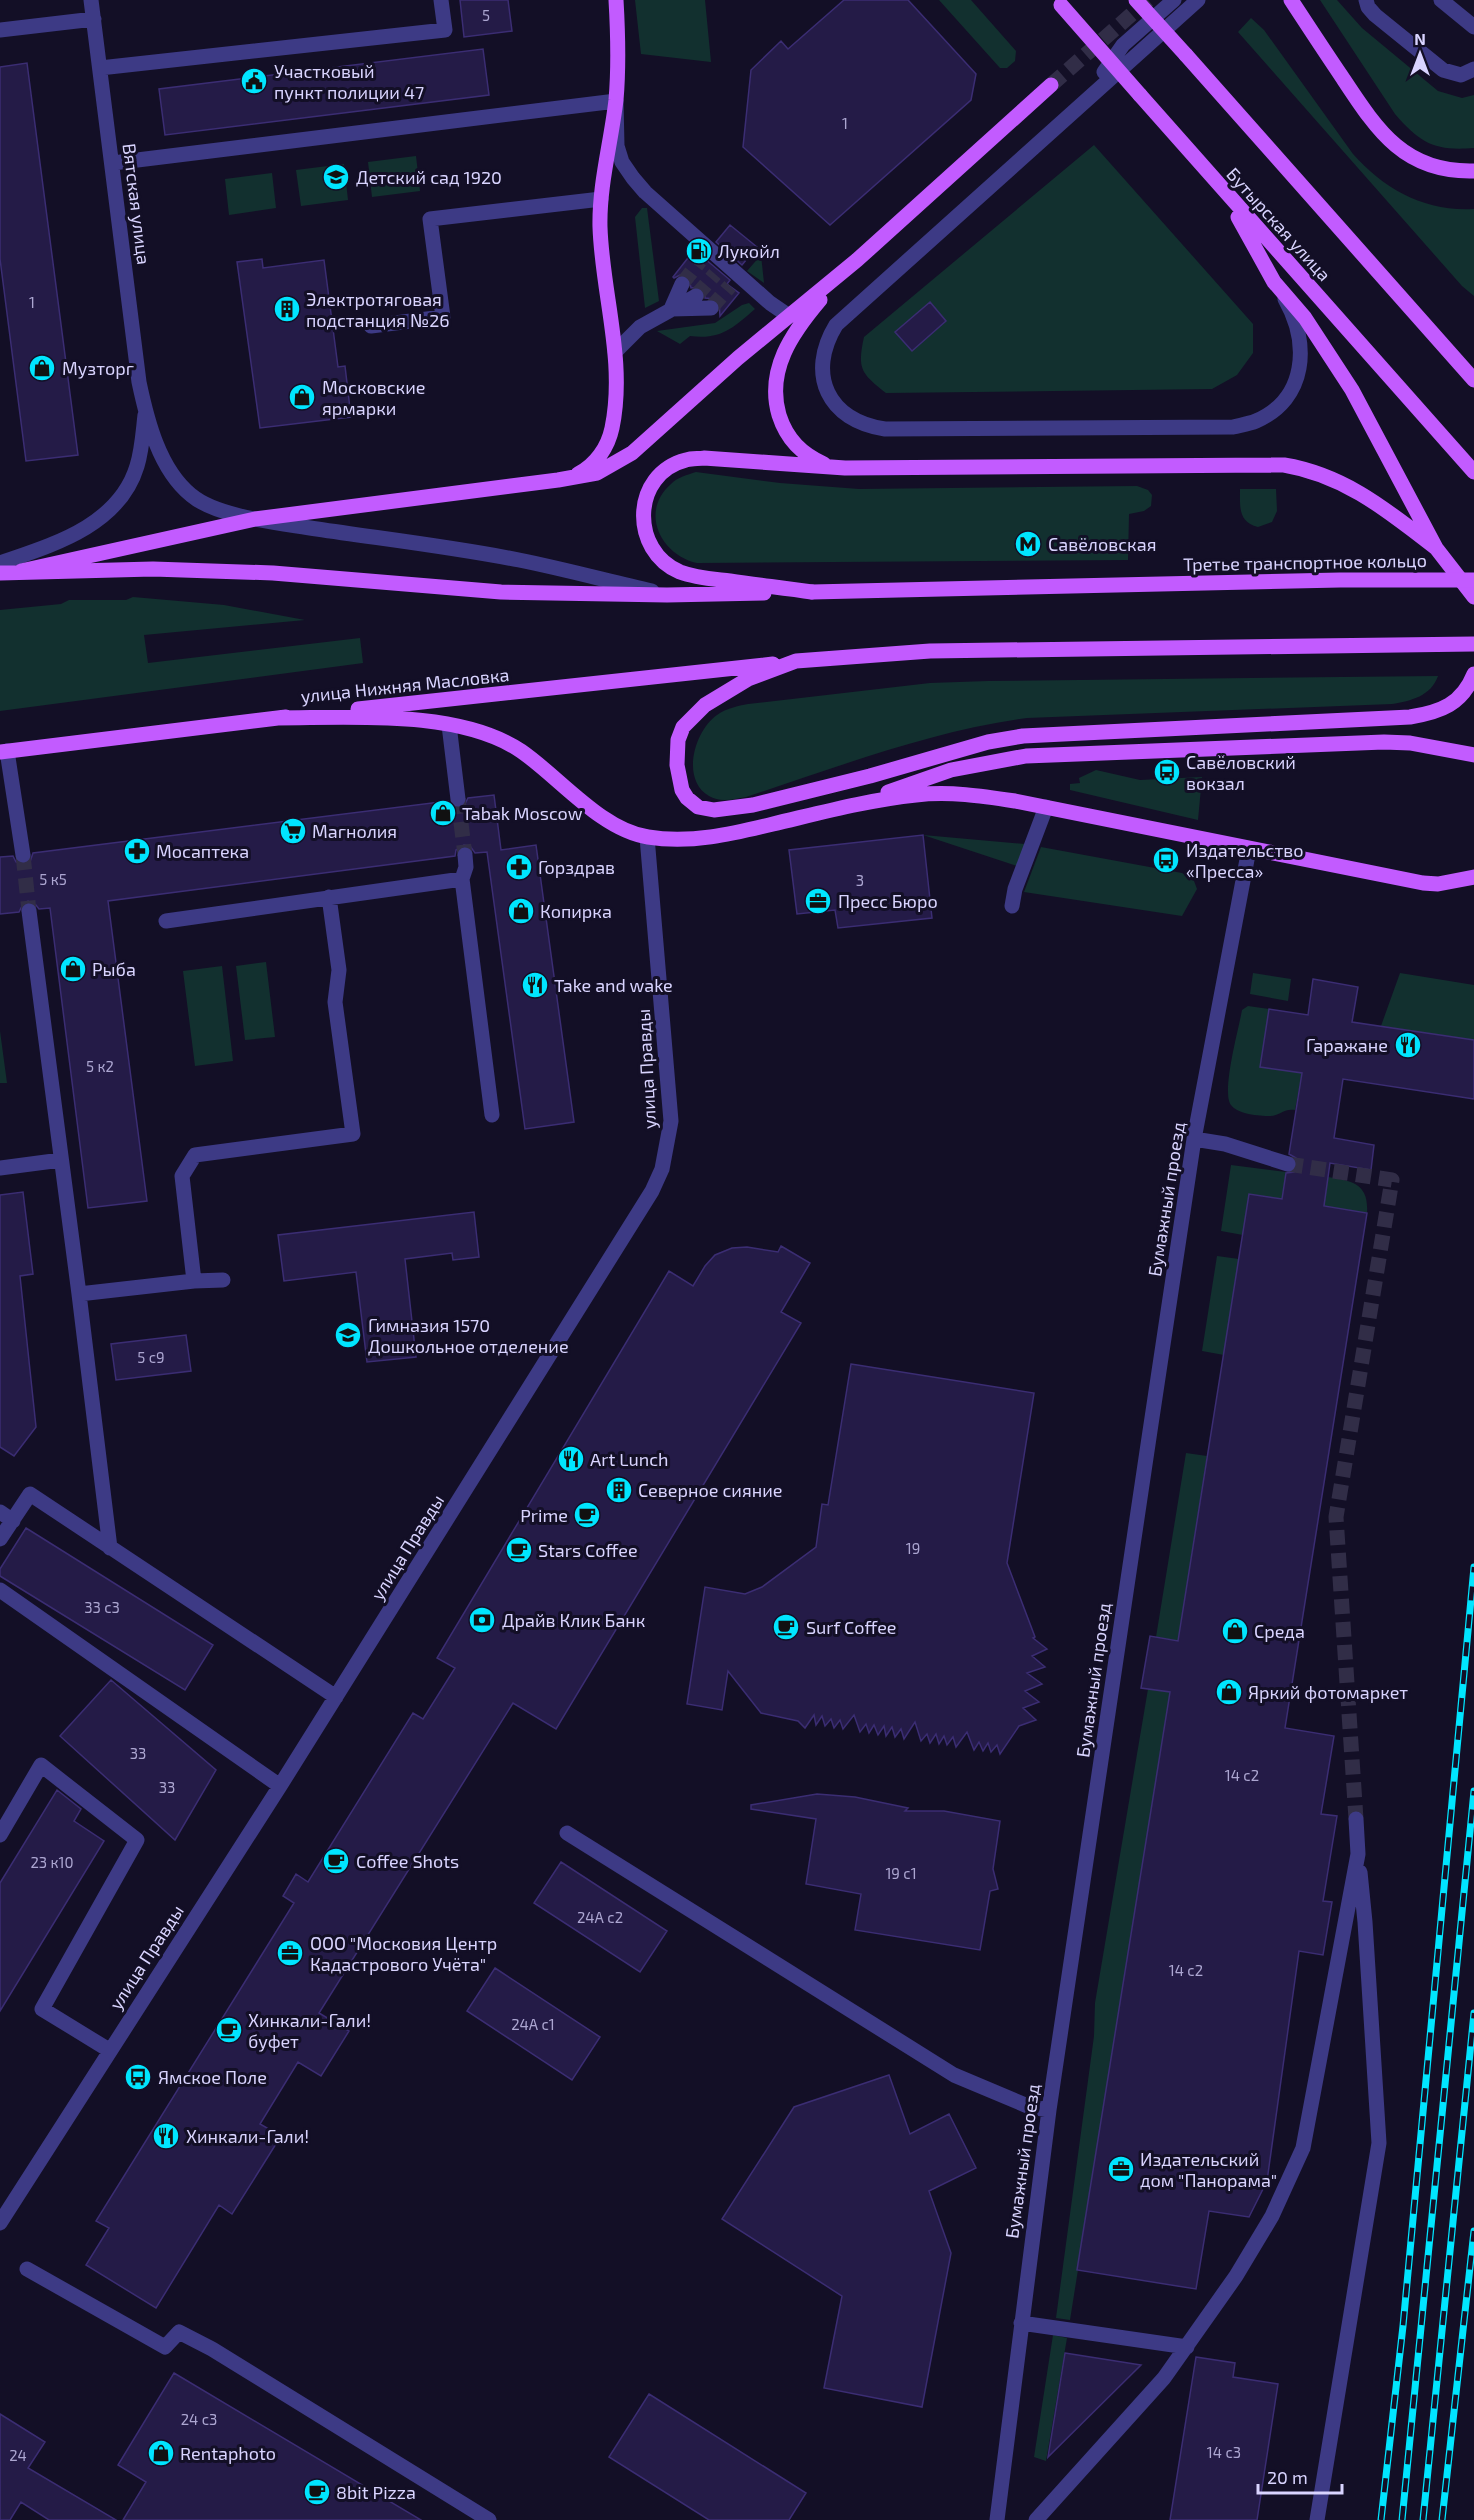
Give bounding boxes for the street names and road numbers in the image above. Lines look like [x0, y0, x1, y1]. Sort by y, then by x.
street label: Вятская улица [119, 142, 155, 266]
street label: Бутырская улица [1222, 163, 1336, 285]
street label: Третье транспортное кольцо [1183, 549, 1427, 575]
street label: улица Нижняя Масловка [300, 663, 510, 707]
street label: улица Правды [632, 1008, 660, 1130]
street label: Бумажный проезд [1143, 1120, 1189, 1278]
street label: улица Правды [366, 1490, 448, 1604]
street label: Бумажный проезд [1071, 1601, 1115, 1759]
street label: улица Правды [104, 1901, 188, 2013]
street label: Бумажный проезд [1000, 2082, 1044, 2240]

